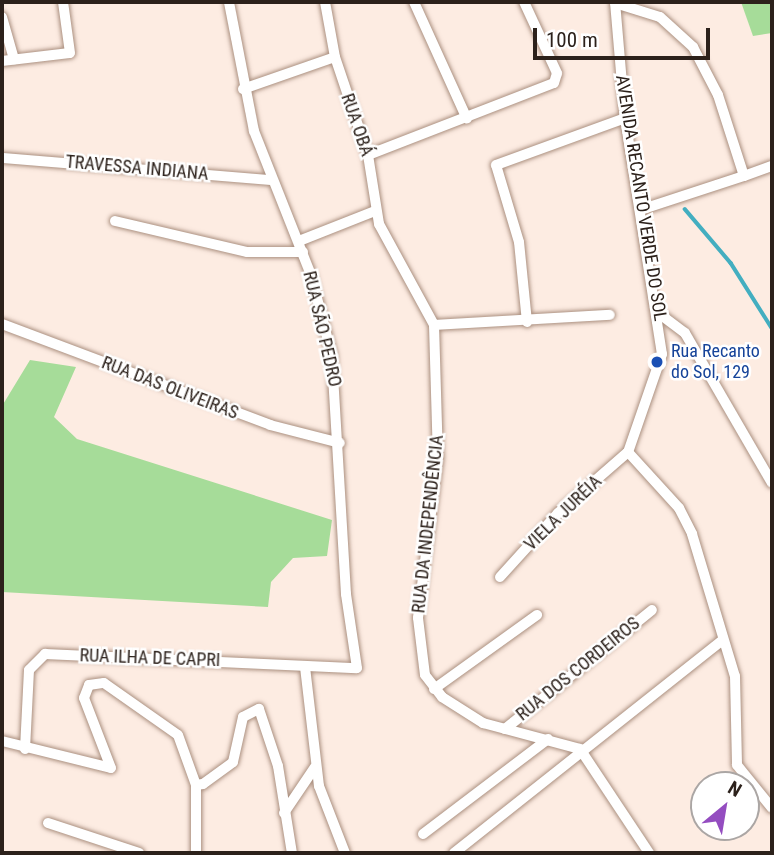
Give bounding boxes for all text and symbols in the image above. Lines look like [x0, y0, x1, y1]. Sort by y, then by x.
scale bar [536, 14, 713, 58]
text: 100 m [546, 28, 598, 52]
street label: AVENIDA RECANTO VERDE DO SOL [611, 73, 671, 323]
street label: RUA OBÁ [336, 91, 378, 159]
street label: TRAVESSA INDIANA [65, 151, 209, 185]
street label: RUA SÃO PEDRO [298, 269, 346, 389]
place label: Rua Recanto do Sol, 129 [671, 341, 760, 384]
street label: RUA DAS OLIVEIRAS [99, 352, 241, 424]
marker: Rua Recanto do Sol, 129 [649, 354, 665, 370]
street label: RUA DA INDEPENDÊNCIA [408, 434, 448, 614]
street label: VIELA JURÉIA [520, 471, 606, 555]
street label: RUA DOS CORDEIROS [512, 613, 644, 725]
street label: RUA ILHA DE CAPRI [79, 645, 221, 671]
north arrow [690, 771, 760, 841]
text: N [724, 776, 746, 802]

